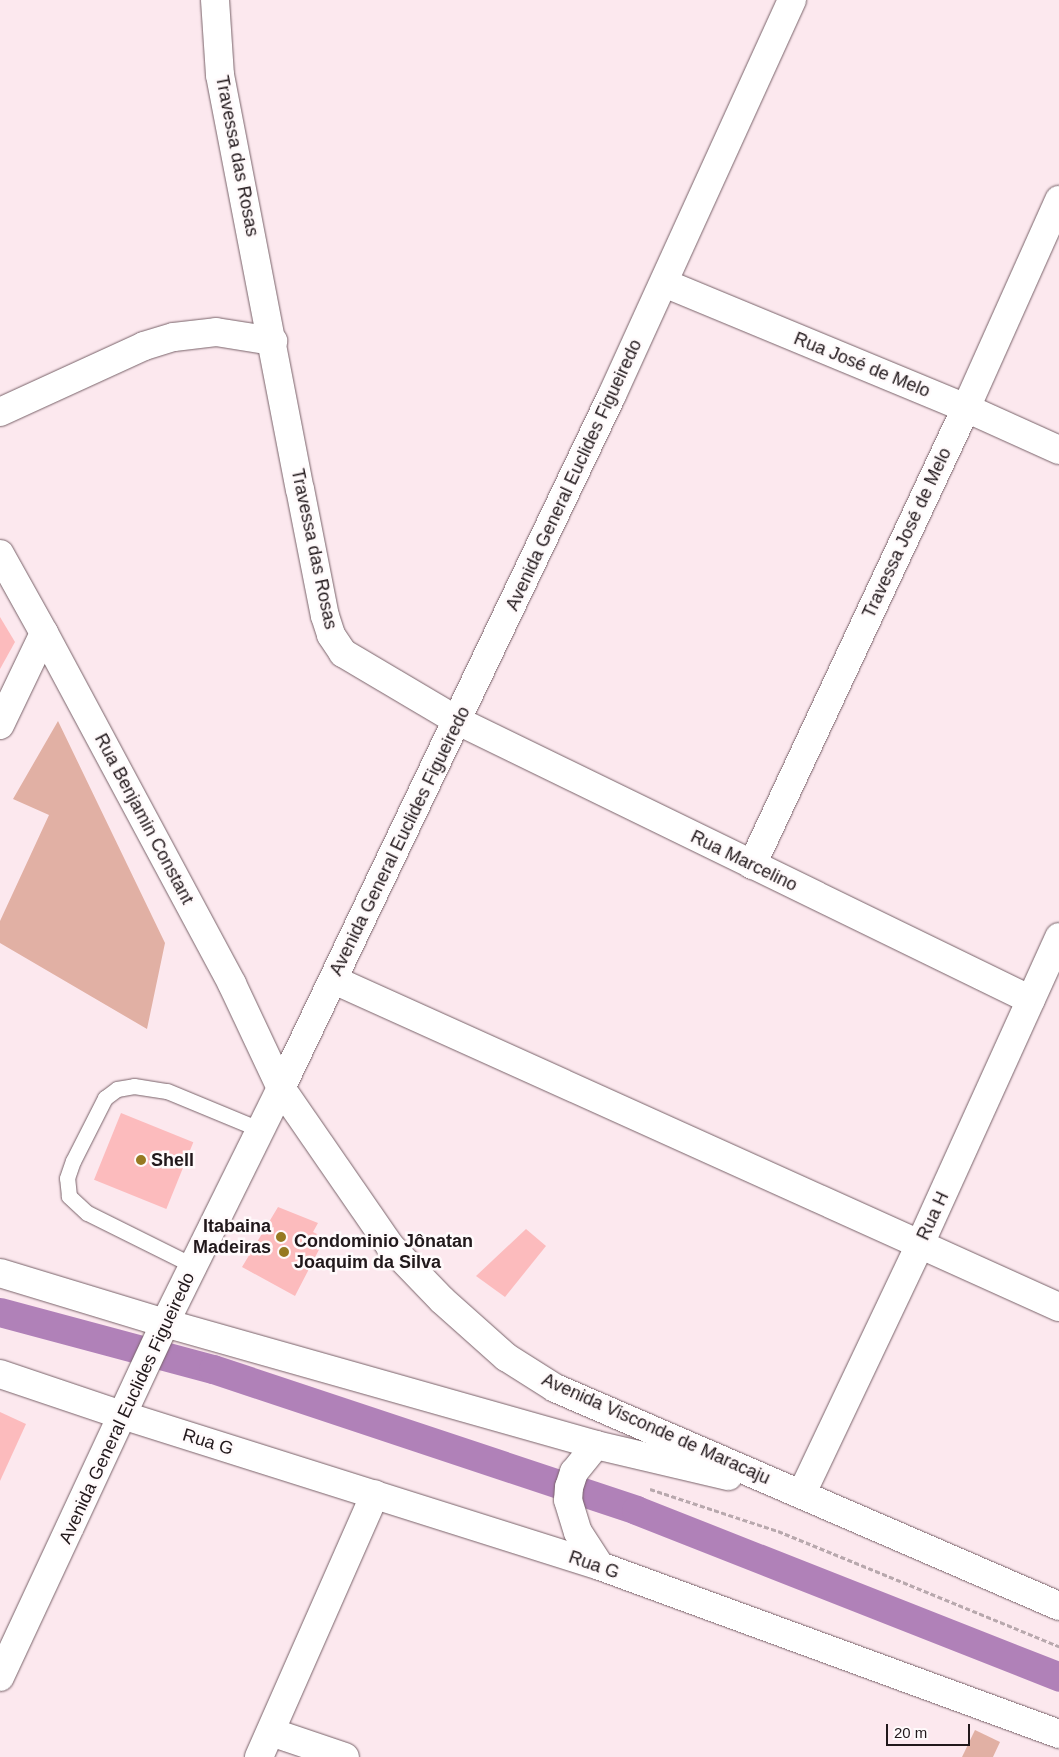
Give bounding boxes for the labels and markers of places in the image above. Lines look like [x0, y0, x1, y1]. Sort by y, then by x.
place label: Shell [151, 1149, 194, 1171]
marker: Shell [135, 1154, 147, 1166]
place label: Itabaina Madeiras [193, 1216, 271, 1258]
marker: Itabaina Madeiras [275, 1231, 287, 1243]
place label: Condominio Jônatan Joaquim da Silva [294, 1231, 473, 1274]
marker: Condominio Jônatan Joaquim da Silva [278, 1246, 290, 1258]

